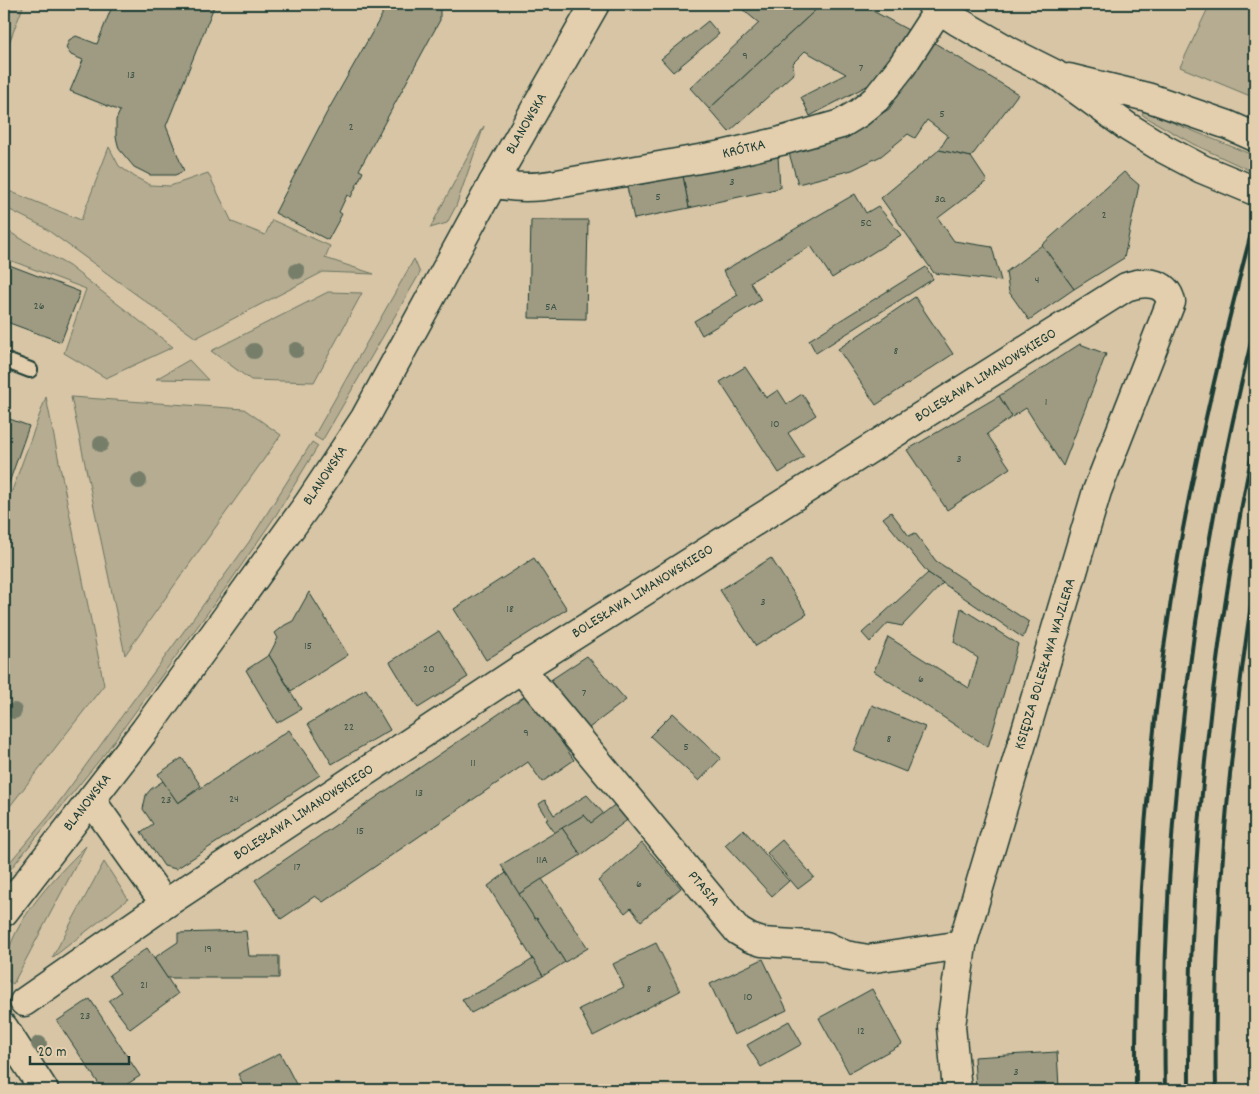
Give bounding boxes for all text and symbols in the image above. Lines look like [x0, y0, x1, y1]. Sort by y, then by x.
house number: 9 [742, 48, 748, 65]
house number: 7 [859, 60, 864, 77]
house number: 13 [127, 67, 135, 84]
street label: BLANOWSKA [501, 89, 553, 159]
house number: 5 [939, 106, 945, 123]
house number: 2 [348, 119, 354, 136]
street label: KRÓTKA [720, 134, 768, 166]
house number: 3 [729, 174, 735, 191]
house number: 5 [655, 189, 661, 206]
house number: 3a [935, 191, 946, 208]
house number: 2 [1101, 207, 1107, 224]
house number: 5C [860, 215, 872, 232]
house number: 4 [1035, 272, 1040, 289]
house number: 26 [33, 298, 45, 315]
house number: 5A [545, 299, 558, 316]
street label: BOLESŁAWA LIMANOWSKIEGO [911, 323, 1061, 429]
house number: 8 [894, 343, 899, 360]
house number: 1 [1045, 394, 1047, 411]
house number: 10 [770, 416, 780, 433]
street label: BLANOWSKA [298, 442, 354, 510]
house number: 3 [956, 451, 962, 468]
street label: BOLESŁAWA LIMANOWSKIEGO [568, 539, 718, 645]
street label: KSIĘDZA BOLESŁAWA WAJZLERA [1009, 576, 1083, 752]
house number: 3 [760, 594, 766, 611]
house number: 18 [506, 601, 514, 618]
house number: 15 [304, 638, 312, 655]
house number: 20 [423, 661, 435, 678]
house number: 6 [918, 671, 924, 688]
house number: 7 [582, 685, 587, 702]
house number: 22 [344, 719, 354, 736]
house number: 9 [523, 725, 529, 742]
house number: 8 [887, 731, 892, 748]
house number: 5 [683, 739, 689, 756]
house number: 11 [470, 755, 476, 772]
street label: BOLESŁAWA LIMANOWSKIEGO [229, 759, 379, 867]
street label: BLANOWSKA [58, 770, 118, 836]
house number: 13 [415, 785, 423, 802]
house number: 24 [229, 791, 239, 808]
house number: 23 [161, 792, 171, 809]
house number: 15 [356, 823, 364, 840]
house number: 11A [536, 852, 548, 869]
house number: 17 [293, 859, 301, 876]
street label: PTASIA [682, 866, 724, 912]
house number: 6 [636, 876, 642, 893]
house number: 19 [204, 941, 212, 958]
house number: 21 [140, 977, 148, 994]
house number: 8 [647, 981, 652, 998]
house number: 10 [743, 989, 753, 1006]
house number: 23 [80, 1008, 90, 1025]
house number: 12 [857, 1023, 865, 1040]
scale bar [30, 1034, 129, 1066]
text: 20 m [38, 1042, 66, 1064]
house number: 3 [1013, 1064, 1019, 1081]

